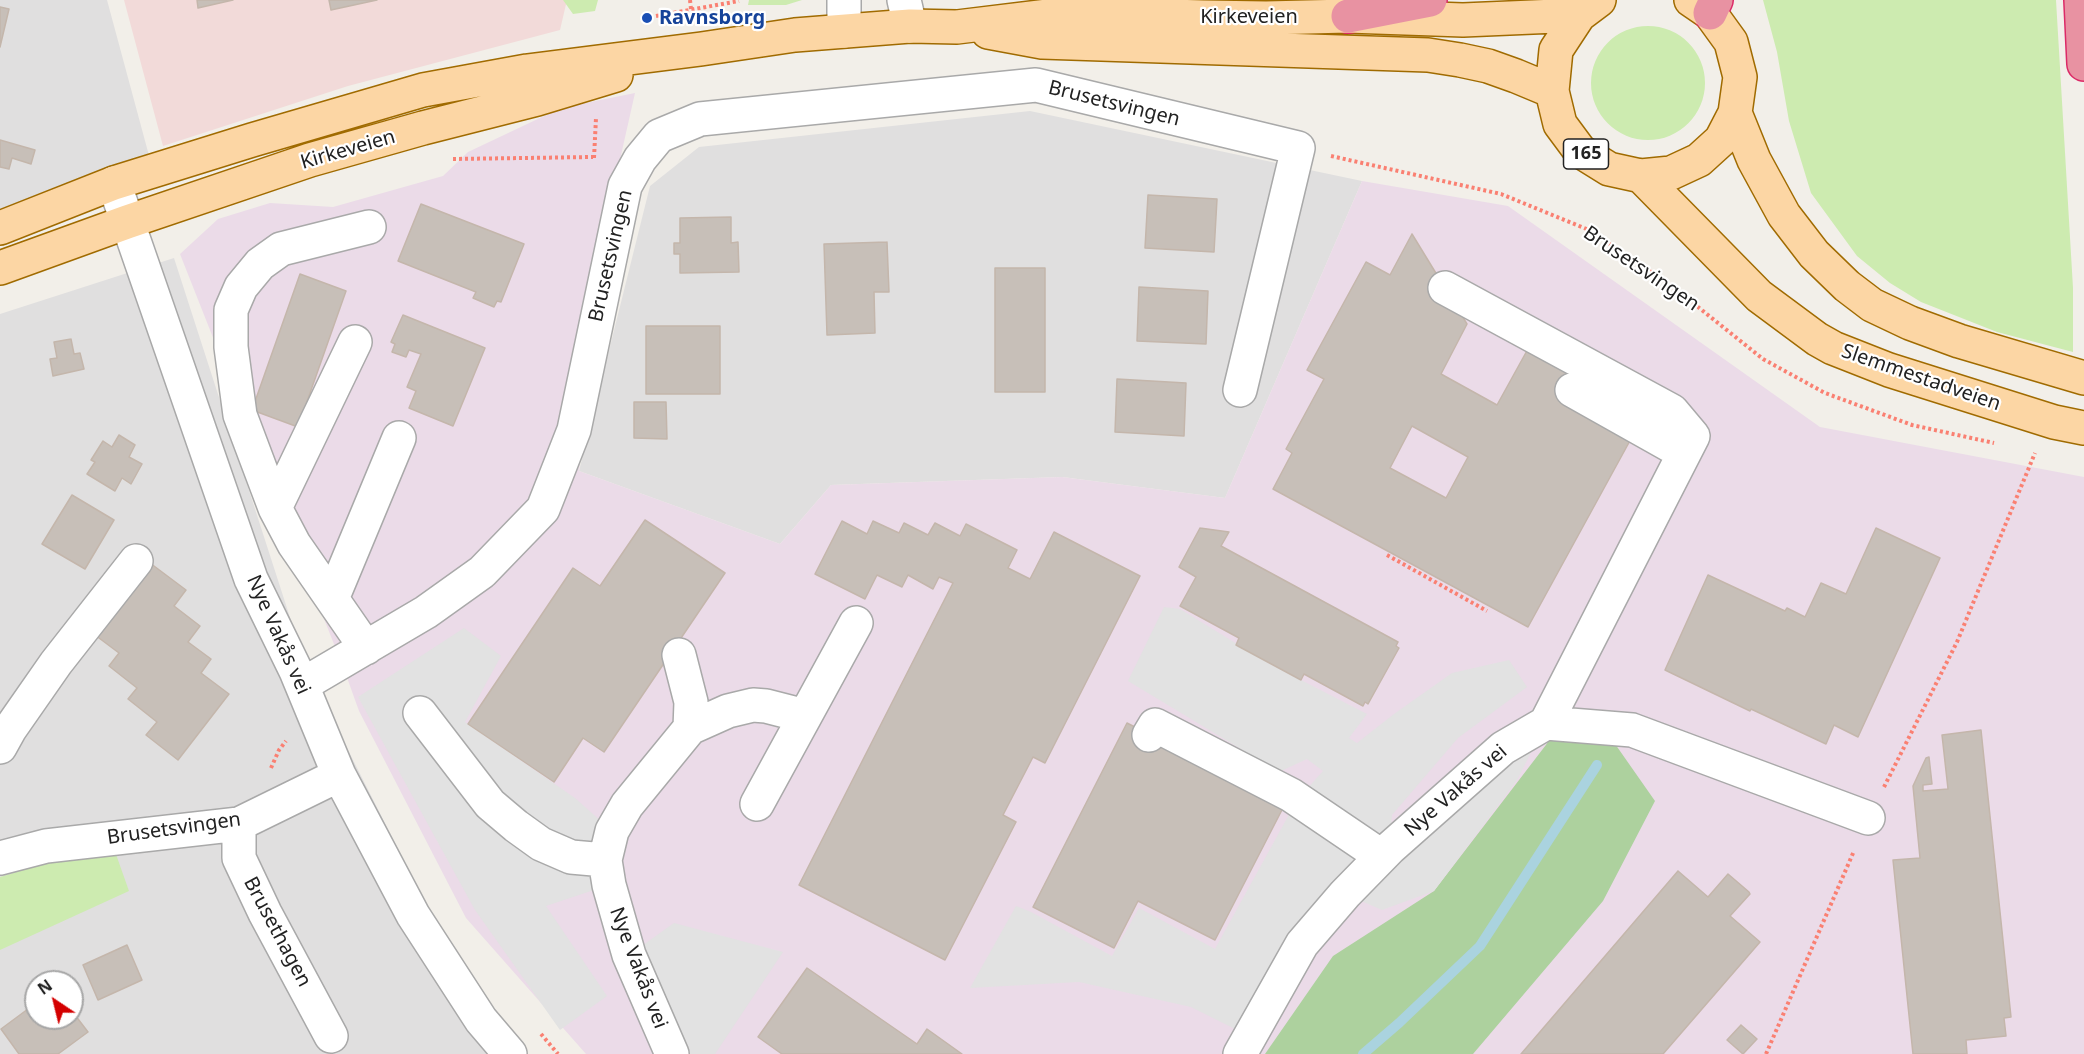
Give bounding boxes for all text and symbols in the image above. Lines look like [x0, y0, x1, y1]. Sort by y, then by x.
street label: Kirkeveien [1200, 5, 1298, 29]
place label: Ravnsborg [659, 6, 765, 30]
marker: Ravnsborg [640, 11, 654, 25]
street label: Brusetsvingen [1046, 76, 1182, 132]
street label: Kirkeveien [298, 125, 398, 175]
road number: 165 [1564, 139, 1608, 169]
street label: Brusetsvingen [584, 188, 638, 324]
street label: Brusetsvingen [1578, 221, 1704, 317]
street label: Slemmestadveien [1838, 340, 2004, 416]
street label: Nye Vakås vei [241, 572, 315, 698]
street label: Nye Vakås vei [1400, 740, 1512, 842]
street label: Brusetsvingen [106, 808, 242, 850]
street label: Brusethagen [238, 873, 316, 991]
street label: Nye Vakås vei [604, 904, 672, 1032]
north arrow [24, 970, 84, 1030]
text: N [33, 974, 56, 1000]

